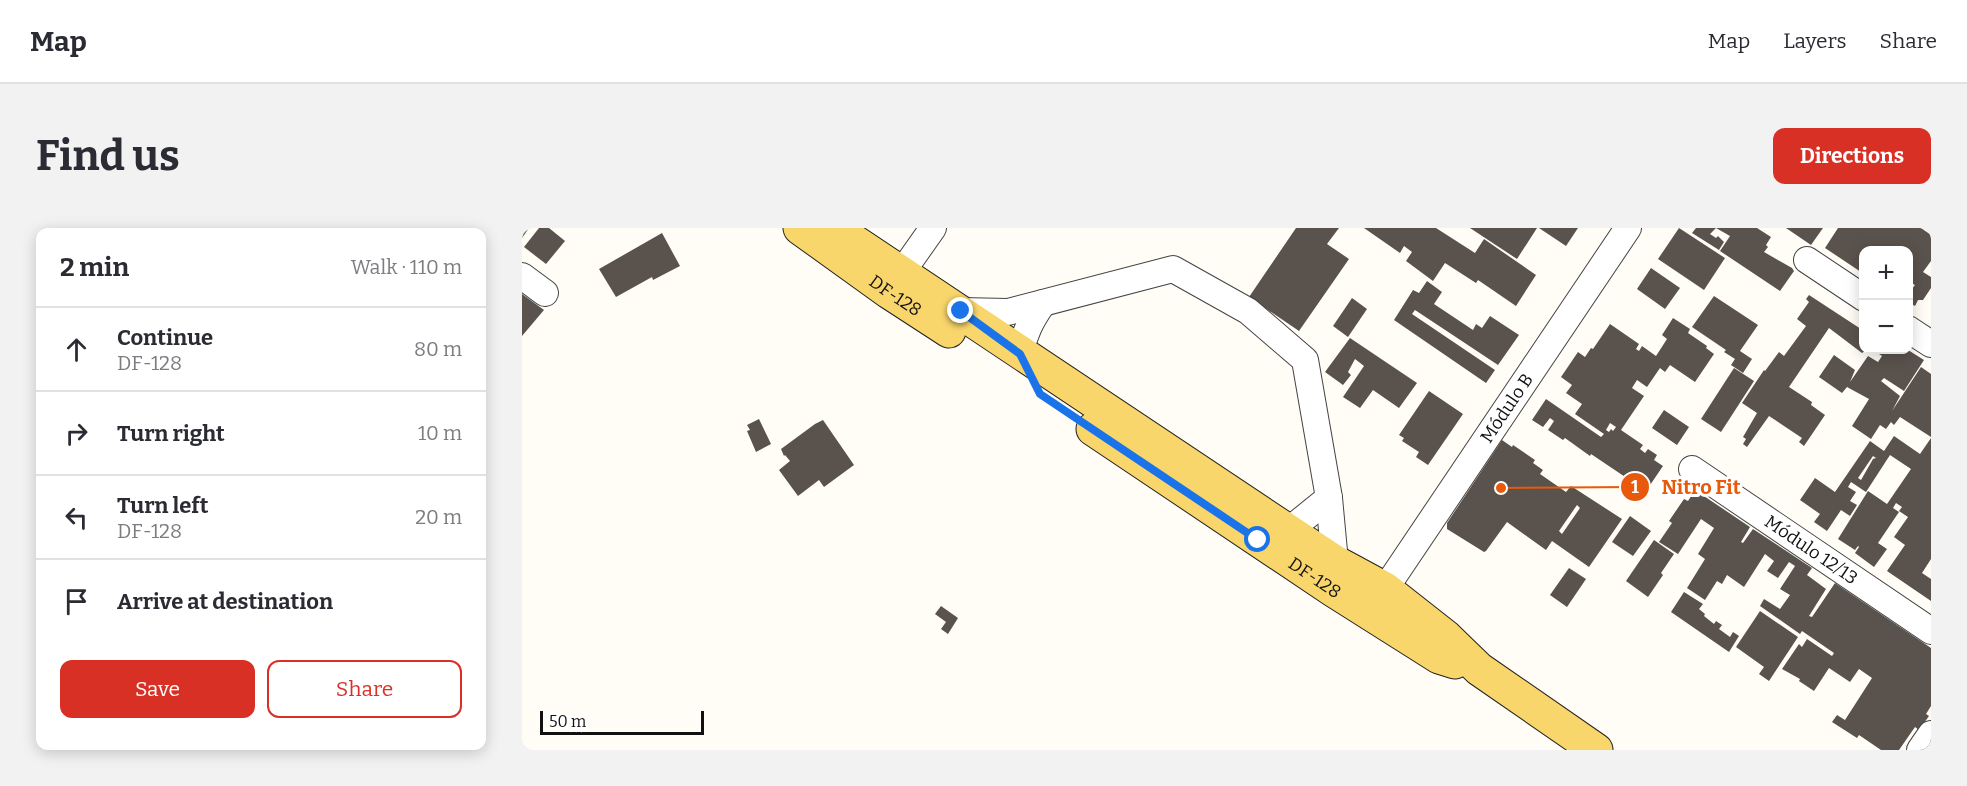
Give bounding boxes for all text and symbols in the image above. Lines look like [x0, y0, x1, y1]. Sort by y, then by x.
text: Map [30, 25, 87, 58]
text: Map [1708, 28, 1750, 54]
text: Layers [1783, 28, 1847, 54]
text: Share [1880, 28, 1937, 54]
button: Directions [1773, 128, 1931, 184]
text: Find us [36, 131, 180, 181]
map controls [1859, 246, 1913, 354]
button: + [1859, 246, 1913, 300]
text: 2 min [60, 252, 129, 283]
text: Walk · 110 m [351, 255, 462, 279]
street label: DF-128 [865, 270, 926, 321]
route end [947, 297, 973, 323]
button: − [1859, 300, 1913, 354]
text: Continue [117, 324, 213, 351]
icon: ahead [60, 333, 93, 366]
text: 80 m [414, 337, 462, 361]
text: DF-128 [117, 351, 182, 375]
street label: Módulo B [1476, 369, 1538, 447]
icon: right [60, 417, 93, 450]
text: Turn right [117, 420, 225, 447]
text: 10 m [418, 421, 462, 445]
callout: Nitro Fit [1620, 468, 1753, 506]
text: Nitro Fit [1661, 475, 1741, 499]
text: 1 [1631, 476, 1639, 498]
text: Turn left [117, 492, 209, 519]
icon: left [60, 501, 93, 534]
text: 20 m [415, 505, 462, 529]
street label: Módulo 12/13 [1761, 511, 1862, 589]
text: DF-128 [117, 519, 182, 543]
route start [1244, 526, 1270, 552]
street label: DF-128 [1284, 552, 1345, 603]
icon: arrive [60, 585, 93, 618]
text: Arrive at destination [117, 588, 333, 615]
button: Save [60, 660, 255, 718]
button: Share [267, 660, 462, 718]
scale bar [540, 708, 704, 736]
text: 50 m [549, 712, 586, 731]

